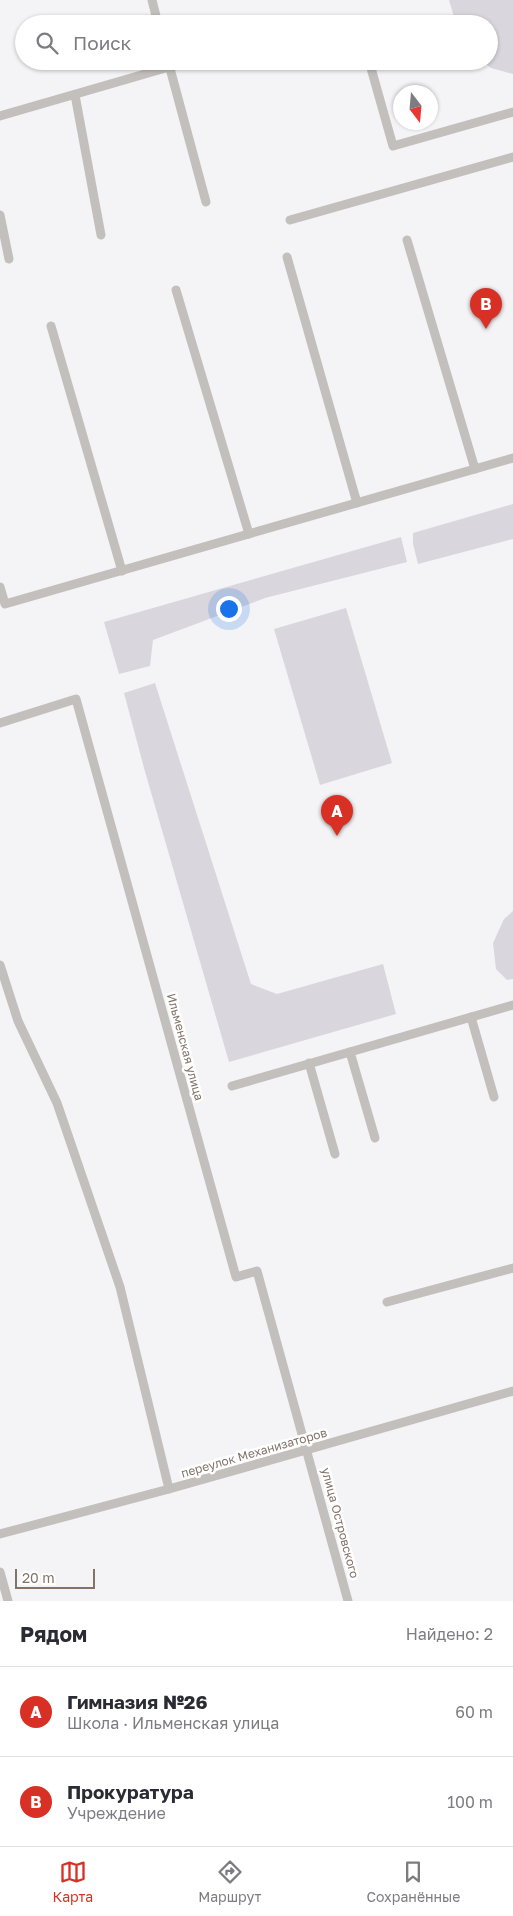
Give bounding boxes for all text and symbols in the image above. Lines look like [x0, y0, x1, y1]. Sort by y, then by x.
search box [15, 15, 498, 70]
icon: search [33, 29, 61, 57]
text: Поиск [73, 31, 132, 54]
north arrow [393, 85, 438, 130]
pin: B [470, 288, 502, 329]
your location [216, 596, 242, 622]
pin: A [321, 795, 353, 836]
street label: Ильменская улица [164, 992, 207, 1102]
street label: переулок Механизаторов [179, 1424, 329, 1481]
street label: улица Островского [319, 1466, 362, 1580]
scale bar [15, 1566, 95, 1589]
text: 20 m [22, 1569, 55, 1586]
text: Рядом [20, 1621, 87, 1647]
text: Найдено: 2 [406, 1624, 493, 1644]
text: Гимназия №26 [67, 1690, 208, 1713]
text: A [30, 1702, 42, 1722]
text: 60 m [455, 1702, 493, 1722]
text: Школа · Ильменская улица [67, 1713, 279, 1733]
text: Прокуратура [67, 1780, 194, 1803]
text: B [30, 1792, 42, 1812]
text: 100 m [447, 1792, 493, 1812]
text: Учреждение [67, 1803, 166, 1823]
tab: Карта [53, 1858, 93, 1905]
tab: Маршрут [198, 1858, 261, 1905]
tab: Сохранённые [366, 1858, 460, 1905]

